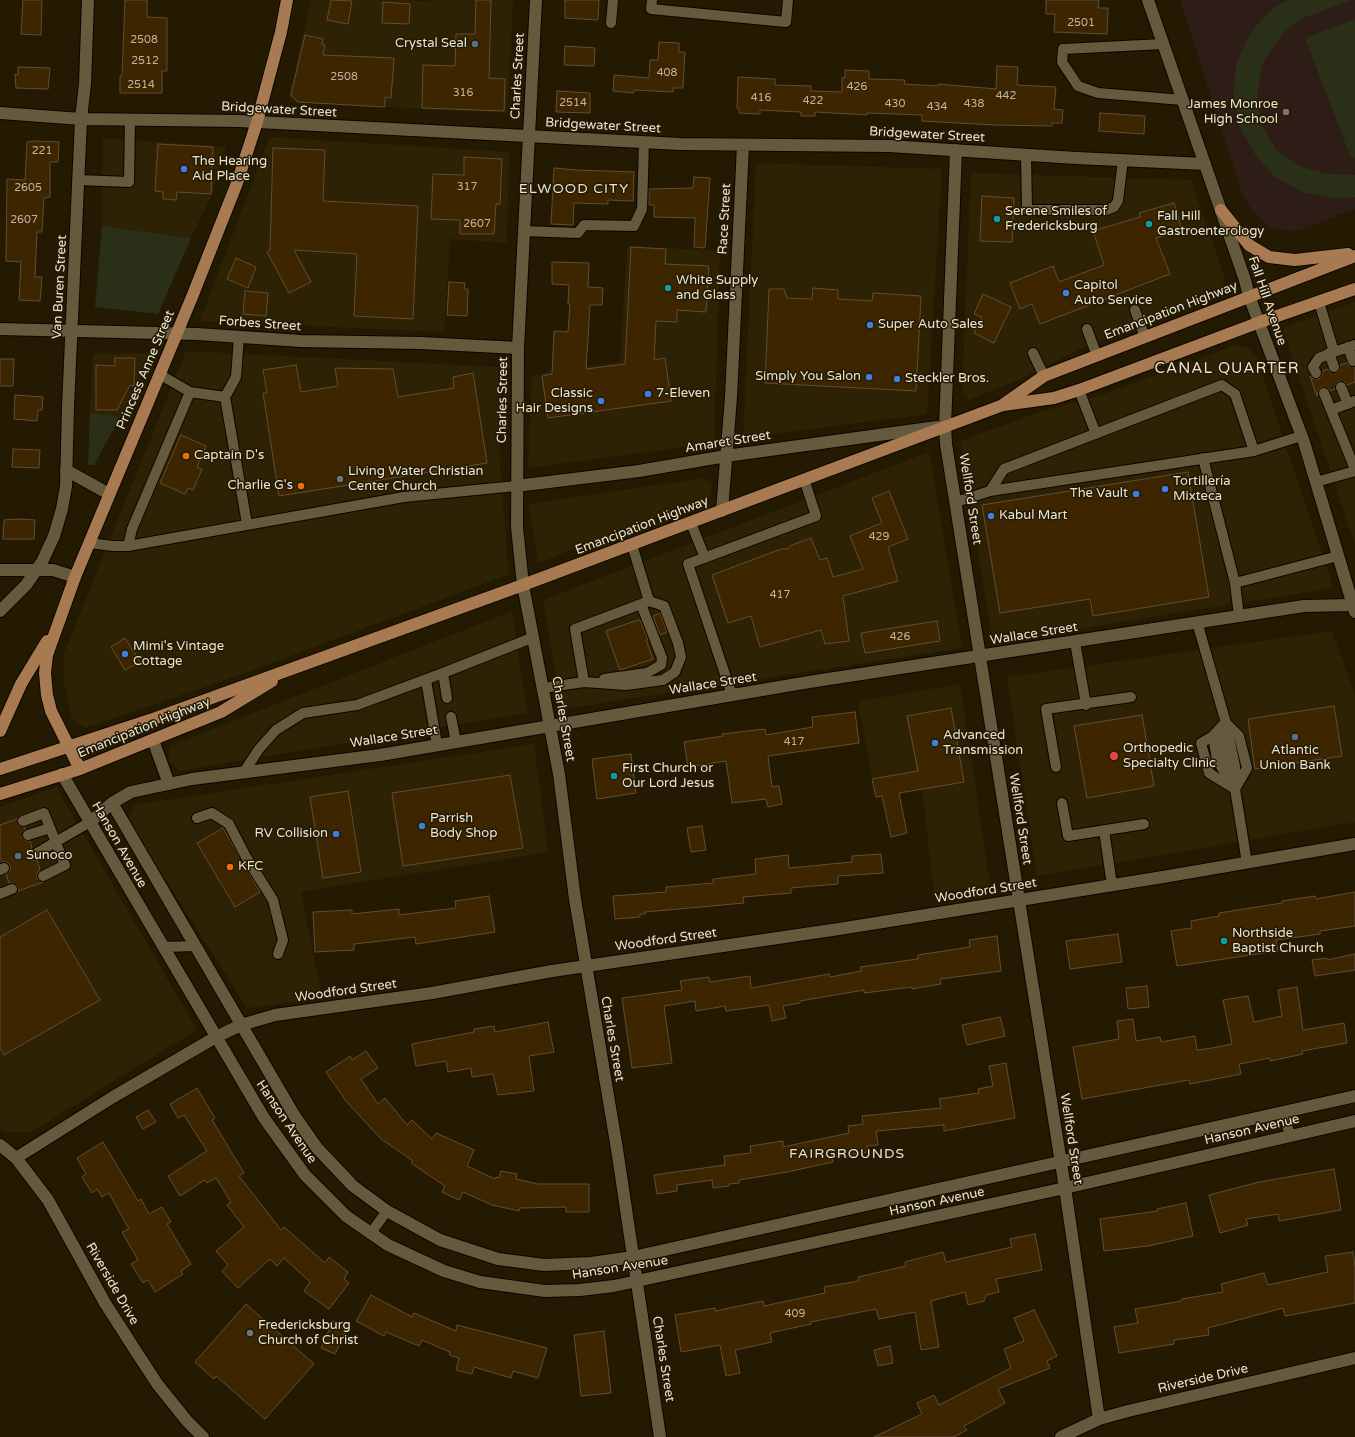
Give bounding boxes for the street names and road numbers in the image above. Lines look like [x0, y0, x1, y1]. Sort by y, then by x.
street label: Charles Street [508, 32, 528, 120]
street label: Bridgewater Street [221, 99, 337, 121]
street label: Bridgewater Street [545, 115, 661, 137]
street label: Bridgewater Street [869, 124, 985, 146]
street label: Race Street [715, 183, 735, 255]
street label: Van Buren Street [49, 234, 71, 340]
street label: Fall Hill Avenue [1244, 254, 1290, 348]
street label: Emancipation Highway [1102, 278, 1240, 344]
street label: Princess Anne Street [114, 308, 178, 432]
street label: Forbes Street [218, 313, 302, 335]
street label: Charles Street [494, 357, 512, 443]
street label: Amaret Street [684, 428, 772, 456]
street label: Wellford Street [955, 452, 985, 546]
street label: Emancipation Highway [573, 493, 711, 559]
street label: Wallace Street [989, 619, 1079, 649]
street label: Wallace Street [668, 669, 758, 699]
street label: Charles Street [548, 675, 578, 763]
street label: Emancipation Highway [75, 694, 213, 762]
street label: Wallace Street [349, 722, 439, 752]
street label: Wellford Street [1005, 772, 1035, 866]
street label: Hanson Avenue [88, 799, 150, 891]
street label: Woodford Street [934, 875, 1038, 907]
street label: Woodford Street [614, 925, 718, 955]
street label: Woodford Street [294, 976, 398, 1006]
street label: Charles Street [597, 995, 627, 1083]
street label: Hanson Avenue [252, 1077, 320, 1167]
street label: Wellford Street [1056, 1092, 1086, 1186]
street label: Hanson Avenue [1203, 1111, 1301, 1149]
street label: Hanson Avenue [888, 1184, 986, 1220]
street label: Riverside Drive [82, 1240, 142, 1328]
street label: Hanson Avenue [571, 1253, 669, 1283]
street label: Charles Street [649, 1315, 677, 1403]
street label: Riverside Drive [1156, 1361, 1250, 1397]

